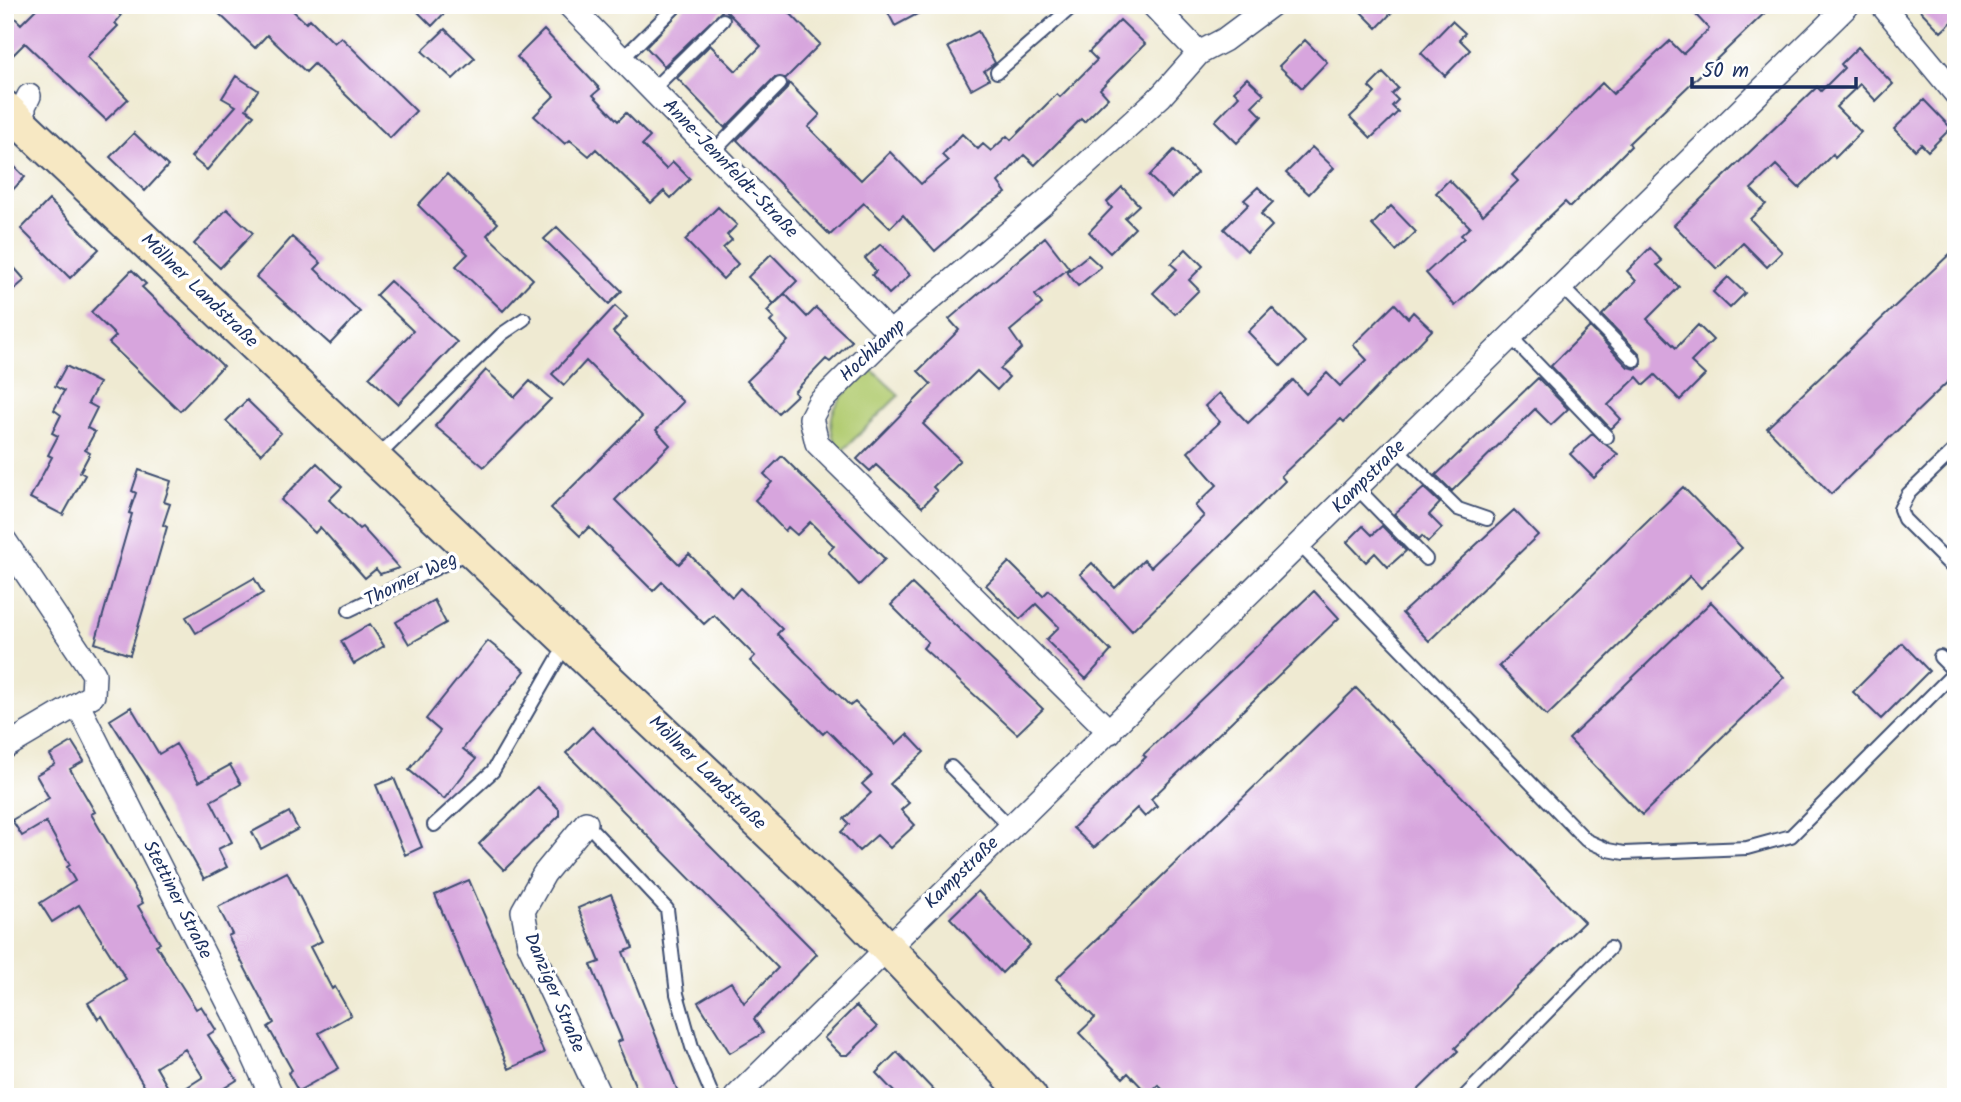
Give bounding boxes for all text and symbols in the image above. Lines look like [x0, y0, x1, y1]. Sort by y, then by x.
scale bar [1692, 46, 1856, 90]
text: 50 m [1702, 55, 1749, 88]
street label: Anne-Jennfeldt-Straße [655, 92, 805, 246]
street label: Möllner Landstraße [133, 226, 265, 356]
street label: Hochkamp [833, 312, 913, 390]
street label: Kampstraße [1325, 433, 1413, 521]
street label: Thorner Weg [359, 545, 463, 615]
street label: Möllner Landstraße [641, 708, 773, 838]
street label: Kampstraße [918, 829, 1007, 917]
street label: Stettiner Straße [134, 835, 220, 965]
street label: Danziger Straße [515, 928, 593, 1058]

